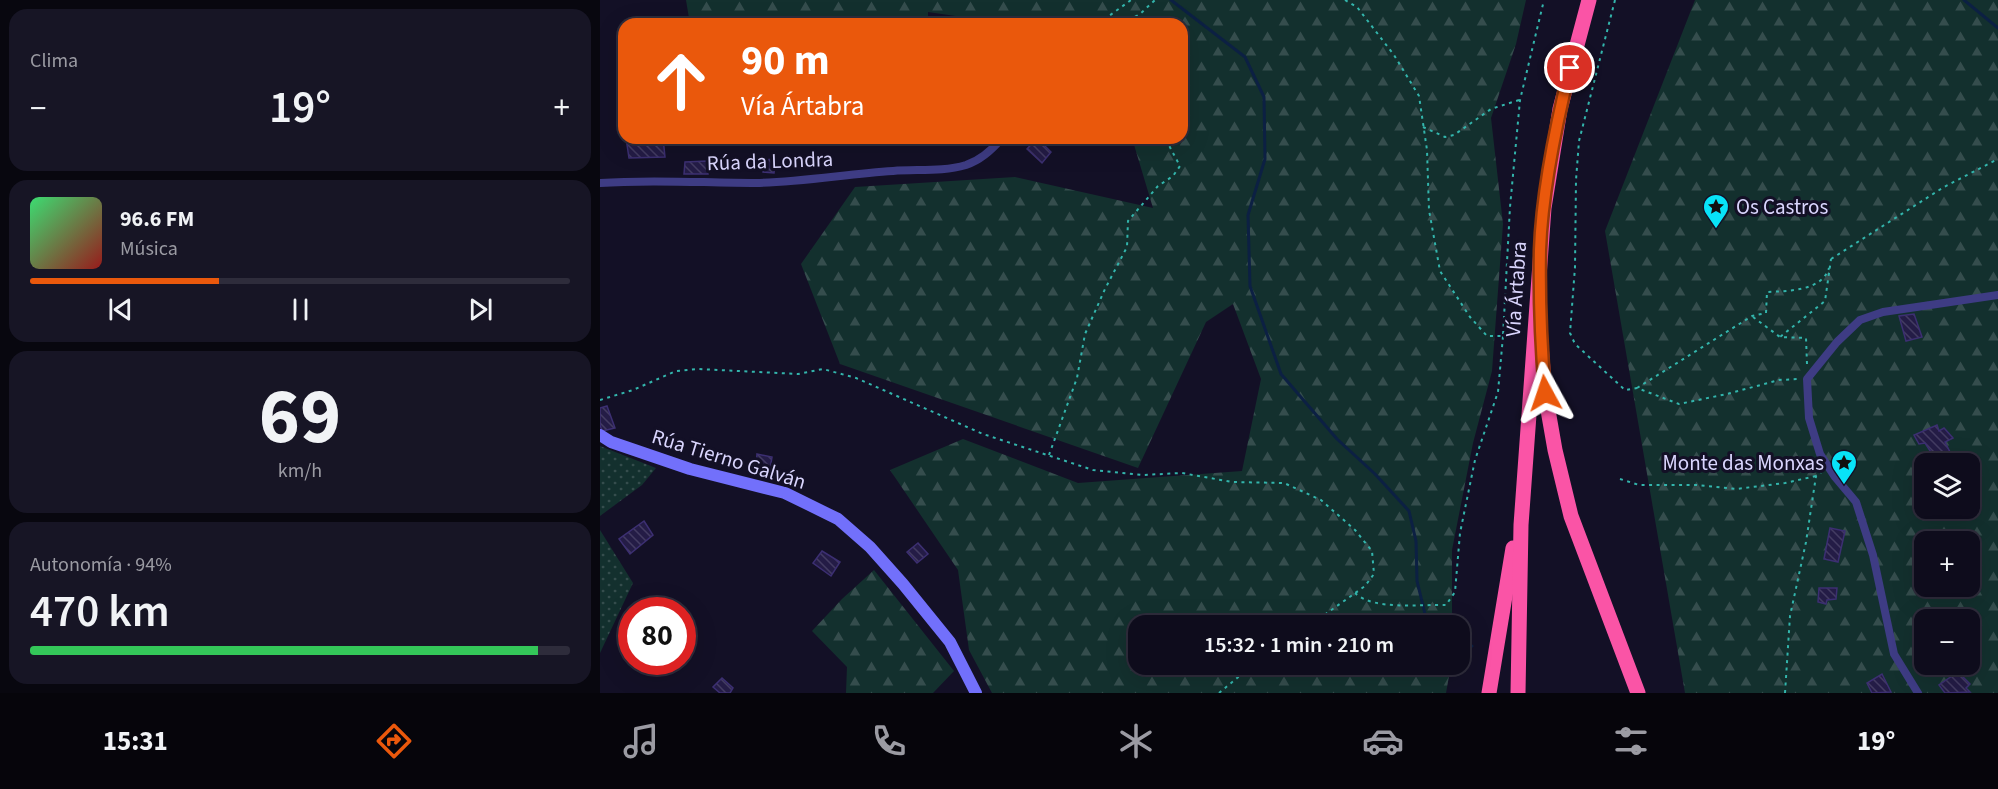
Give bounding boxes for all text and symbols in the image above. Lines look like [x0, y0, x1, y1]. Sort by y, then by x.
text: 90 m [741, 31, 830, 91]
icon: ahead [642, 42, 720, 120]
pin [1544, 42, 1595, 93]
text: Clima [30, 47, 78, 75]
icon: arrive [1553, 51, 1586, 84]
text: 19° [269, 76, 331, 140]
text: − [30, 85, 46, 132]
text: + [554, 85, 570, 132]
text: Vía Ártabra [741, 87, 864, 126]
street label: Rúa da Londra [706, 144, 834, 178]
place icon: Os Castros [1701, 192, 1731, 230]
place label: Os Castros [1736, 192, 1828, 222]
text: 96.6 FM [120, 203, 194, 235]
text: Música [120, 235, 178, 263]
street label: Vía Ártabra [1498, 240, 1534, 338]
icon: previous [104, 293, 137, 326]
icon: pause [284, 293, 317, 326]
icon: next [464, 293, 497, 326]
position arrow [1513, 361, 1577, 425]
text: 69 [259, 362, 341, 473]
street label: Rúa Tierno Galván [648, 421, 810, 497]
place label: Monte das Monxas [1663, 448, 1824, 478]
place icon: Monte das Monxas [1829, 448, 1859, 486]
map controls [1914, 453, 1980, 675]
button: layers [1914, 453, 1980, 519]
text: km/h [278, 457, 322, 485]
button: + [1914, 531, 1980, 597]
text: Autonomía · 94% [30, 551, 172, 579]
text: 470 km [30, 580, 170, 644]
speed limit sign: 80 [618, 597, 696, 675]
button: − [1914, 609, 1980, 675]
text: 15:32 · 1 min · 210 m [1204, 629, 1394, 661]
icon: directions [373, 720, 415, 762]
icon: music [620, 720, 662, 762]
icon: phone [868, 720, 910, 762]
icon: climate [1115, 720, 1157, 762]
icon: car [1362, 720, 1404, 762]
icon: filters [1610, 720, 1652, 762]
text: 15:31 [103, 722, 168, 761]
text: 19° [1857, 722, 1895, 761]

